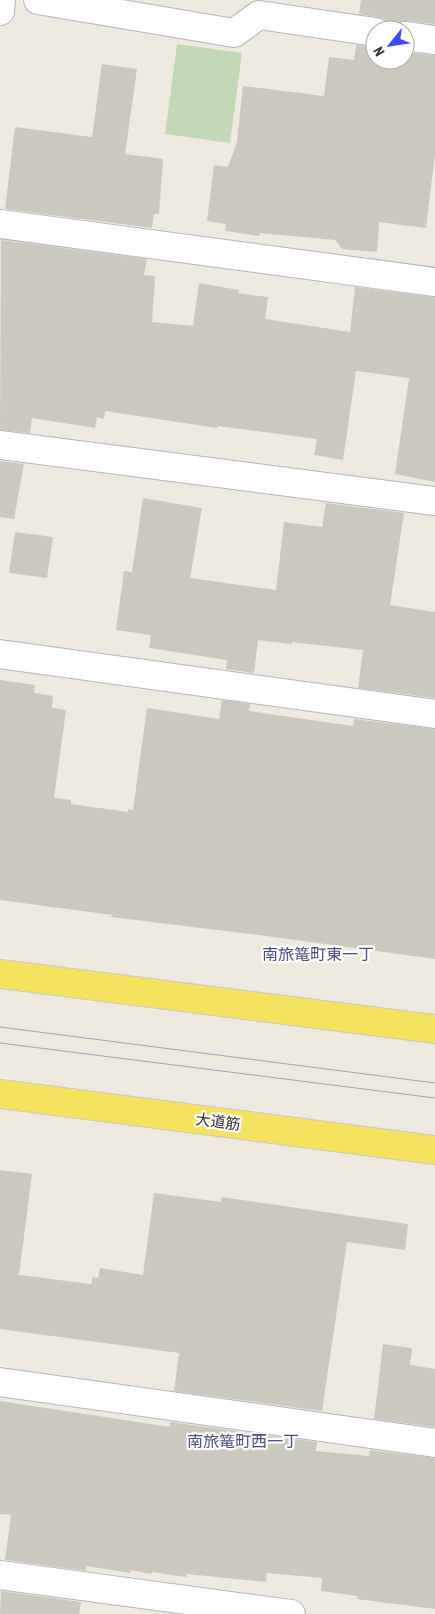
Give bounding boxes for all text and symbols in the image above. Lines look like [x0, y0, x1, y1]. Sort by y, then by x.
north arrow [365, 20, 415, 70]
text: N [369, 44, 388, 59]
district label: 南旅篭町東一丁 [262, 944, 374, 964]
street label: 大道筋 [195, 1109, 242, 1134]
district label: 南旅篭町西一丁 [187, 1431, 299, 1451]

